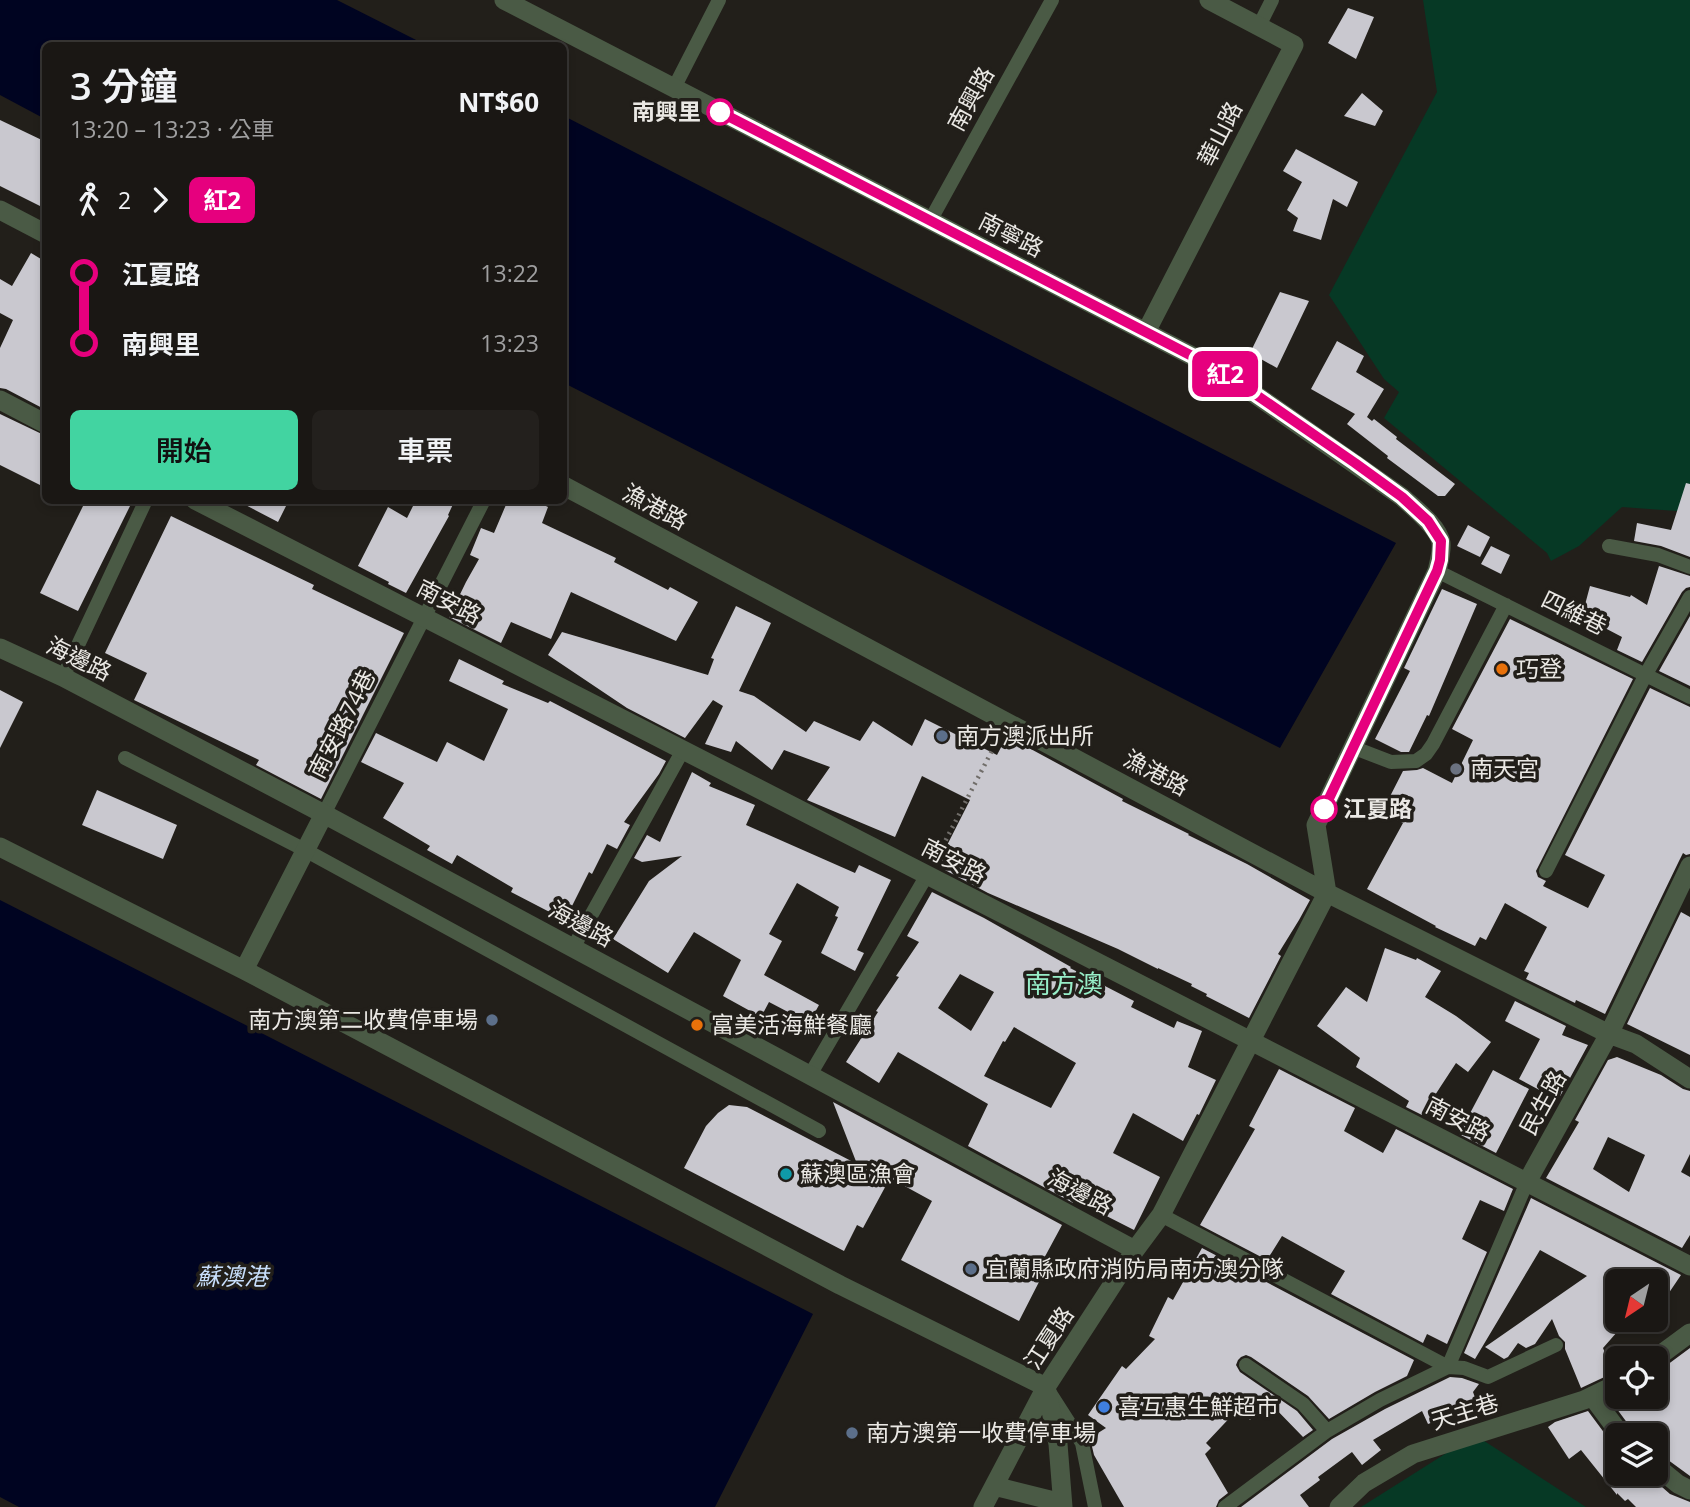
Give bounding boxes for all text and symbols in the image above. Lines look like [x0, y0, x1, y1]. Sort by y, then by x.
text: 3 分鐘 [70, 59, 178, 111]
street label: 南興路 [939, 61, 1001, 136]
text: NT$60 [458, 84, 539, 120]
place label: 南興里 [632, 95, 701, 127]
street label: 華山路 [1189, 96, 1249, 172]
marker: 南興里 [707, 99, 733, 125]
text: 13:20 – 13:23 · 公車 [70, 113, 275, 145]
icon: walk [70, 181, 108, 219]
icon: forward [141, 181, 179, 219]
text: 紅2 [203, 183, 241, 216]
text: 2 [118, 184, 131, 216]
street label: 南寧路 [973, 204, 1049, 264]
text: 江夏路 [122, 256, 200, 292]
text: 13:22 [480, 257, 539, 289]
text: 南興里 [122, 326, 200, 362]
text: 13:23 [480, 327, 539, 359]
line badge: 紅2 [1194, 351, 1256, 397]
text: 紅2 [1206, 357, 1244, 390]
button: 開始 [70, 410, 298, 490]
button: 車票 [312, 410, 539, 490]
street label: 漁港路 [617, 476, 693, 536]
street label: 南安路 [411, 571, 487, 631]
street label: 四維巷 [1536, 583, 1612, 642]
street label: 海邊路 [41, 629, 117, 688]
place label: 巧登 [1516, 652, 1562, 684]
marker: 巧登 [1494, 661, 1510, 677]
street label: 南安路74巷 [300, 664, 382, 784]
place label: 南方澳派出所 [956, 719, 1094, 751]
marker: 南方澳派出所 [934, 728, 950, 744]
street label: 漁港路 [1118, 742, 1194, 802]
place label: 南天宮 [1470, 752, 1539, 784]
marker: 南天宮 [1448, 761, 1464, 777]
place label: 江夏路 [1343, 792, 1412, 824]
marker: 江夏路 [1311, 796, 1337, 822]
street label: 南安路 [916, 830, 992, 890]
street label: 海邊路 [543, 893, 619, 953]
district label: 南方澳 [1025, 965, 1103, 1001]
place label: 南方澳第二收費停車場 [248, 1003, 478, 1035]
place label: 富美活海鮮餐廳 [711, 1008, 872, 1040]
marker: 南方澳第二收費停車場 [484, 1012, 500, 1028]
marker: 富美活海鮮餐廳 [689, 1017, 705, 1033]
street label: 民生路 [1511, 1065, 1573, 1140]
street label: 南安路 [1420, 1088, 1496, 1148]
place label: 蘇澳區漁會 [800, 1157, 915, 1189]
street label: 海邊路 [1042, 1161, 1118, 1221]
marker: 蘇澳區漁會 [778, 1166, 794, 1182]
place label: 宜蘭縣政府消防局南方澳分隊 [985, 1252, 1284, 1284]
water label: 蘇澳港 [196, 1259, 271, 1292]
marker: 宜蘭縣政府消防局南方澳分隊 [963, 1261, 979, 1277]
north arrow [1605, 1269, 1668, 1332]
map controls [1605, 1269, 1668, 1486]
street label: 江夏路 [1016, 1300, 1080, 1375]
button: locate [1605, 1346, 1668, 1409]
street label: 天主巷 [1427, 1386, 1502, 1436]
place label: 喜互惠生鮮超市 [1118, 1390, 1279, 1422]
marker: 喜互惠生鮮超市 [1096, 1399, 1112, 1415]
place label: 南方澳第一收費停車場 [866, 1416, 1096, 1448]
button: layers [1605, 1423, 1668, 1486]
marker: 南方澳第一收費停車場 [844, 1425, 860, 1441]

